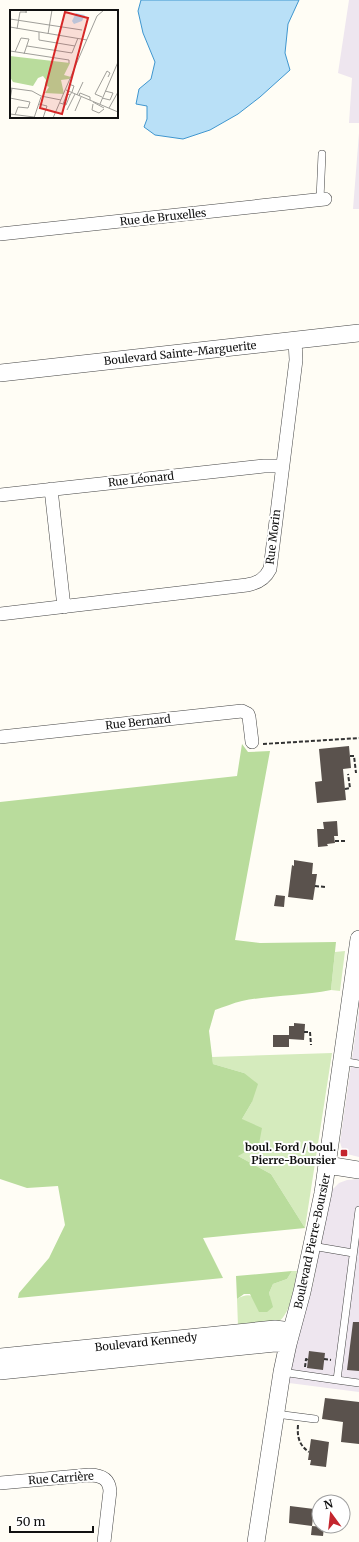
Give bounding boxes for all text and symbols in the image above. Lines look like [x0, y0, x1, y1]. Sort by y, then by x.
inset map [10, 10, 118, 118]
street label: Rue de Bruxelles [119, 205, 207, 229]
street label: Boulevard Sainte-Marguerite [103, 338, 257, 368]
street label: Rue Léonard [107, 469, 175, 489]
street label: Rue Morin [263, 508, 283, 565]
street label: Rue Bernard [105, 712, 172, 732]
place label: boul. Ford / boul. Pierre-Boursier [245, 1140, 336, 1167]
marker: boul. Ford / boul. Pierre-Boursier [339, 1148, 349, 1158]
street label: Boulevard Pierre-Boursier [291, 1172, 333, 1310]
street label: Boulevard Kennedy [94, 1330, 199, 1354]
street label: Rue Carrière [28, 1469, 94, 1487]
north arrow [311, 1494, 351, 1534]
text: N [322, 1496, 335, 1512]
scale bar [10, 1508, 93, 1534]
text: 50 m [16, 1514, 45, 1529]

